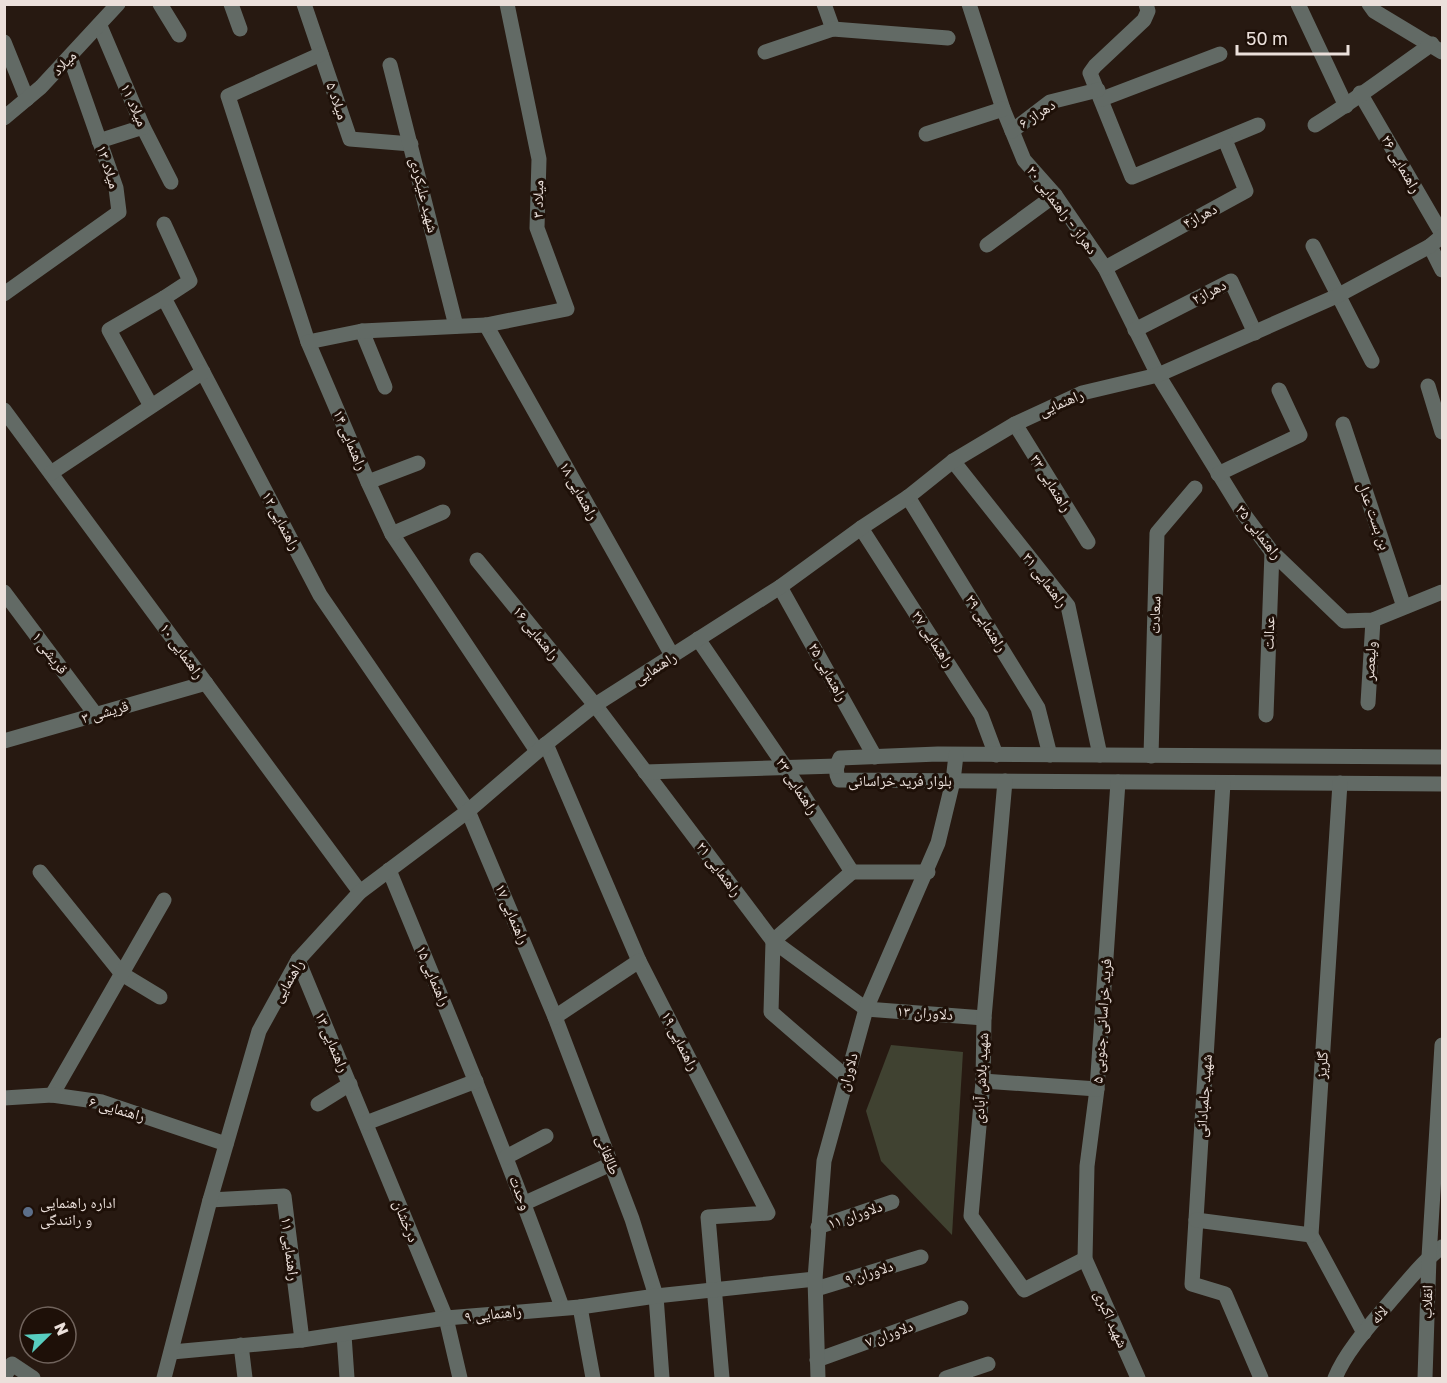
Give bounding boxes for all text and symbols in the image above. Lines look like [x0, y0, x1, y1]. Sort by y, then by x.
scale bar [1237, 18, 1348, 56]
text: 50 m [1246, 27, 1288, 49]
street label: میلاد [47, 46, 80, 79]
street label: میلاد ۱۱ [117, 80, 152, 129]
street label: میلاد ۵ [323, 80, 353, 122]
street label: دهراز ۶ [1015, 95, 1059, 132]
street label: راهنمایی ۲۶ [1376, 131, 1426, 197]
street label: میلاد ۱۳ [93, 143, 124, 191]
street label: شهید علیکردی [405, 155, 443, 235]
street label: دهراز - راهنمایی ۲۰ [1022, 161, 1102, 259]
street label: میلاد ۳ [528, 180, 547, 218]
street label: دهراز۴ [1179, 199, 1220, 232]
street label: دهراز۲ [1188, 275, 1229, 308]
street label: راهنمایی [1036, 385, 1087, 421]
street label: راهنمایی ۱۴ [328, 407, 372, 474]
street label: راهنمایی ۳۳ [1026, 451, 1077, 516]
street label: راهنمایی ۱۸ [555, 458, 603, 524]
street label: بن بست عدل [1353, 479, 1395, 553]
street label: راهنمایی ۱۲ [257, 488, 305, 554]
street label: راهنمایی ۳۵ [1231, 501, 1287, 564]
street label: راهنمایی ۳۱ [1018, 548, 1072, 612]
street label: راهنمایی ۲۹ [961, 591, 1012, 656]
street label: سعادت [1145, 596, 1163, 634]
street label: راهنمایی ۱۶ [508, 602, 564, 664]
street label: راهنمایی ۲۷ [907, 607, 959, 671]
street label: عدالت [1258, 615, 1278, 650]
street label: راهنمایی ۱۰ [155, 619, 209, 683]
street label: قریشی ۱ [27, 628, 73, 678]
street label: راهنمایی ۲۵ [804, 639, 852, 705]
street label: ولیعصر [1359, 641, 1380, 682]
street label: راهنمایی [630, 647, 680, 689]
street label: قریشی ۳ [79, 696, 131, 728]
street label: راهنمایی ۲۳ [771, 754, 823, 818]
street label: بلوار فرید خراسانی [848, 771, 952, 791]
street label: راهنمایی ۲۱ [692, 837, 746, 901]
street label: راهنمایی ۱۷ [490, 881, 534, 948]
street label: راهنمایی ۱۵ [411, 943, 455, 1010]
street label: راهنمایی [267, 956, 309, 1006]
street label: فرید خراسانی جنوبی ۵ [1088, 958, 1116, 1084]
street label: دلاوران ۱۳ [896, 1001, 954, 1025]
street label: راهنمایی ۱۹ [657, 1008, 704, 1074]
street label: راهنمایی ۱۳ [310, 1009, 354, 1076]
street label: شهید بلاش آبادی [969, 1032, 993, 1124]
street label: گلریز [1311, 1050, 1332, 1080]
street label: دلاوران [833, 1051, 863, 1093]
street label: شهید جلمبادانی [1191, 1053, 1217, 1138]
street label: راهنمایی ۶ [87, 1091, 147, 1127]
street label: طالقانی [591, 1132, 625, 1178]
street label: وحدت [505, 1173, 536, 1213]
place label: اداره راهنمایی و رانندگی [40, 1193, 116, 1230]
street label: دلاوران ۱۱ [825, 1196, 885, 1234]
street label: درخشان [388, 1197, 424, 1245]
marker: اداره راهنمایی و رانندگی [21, 1205, 35, 1219]
street label: راهنمایی ۱۱ [276, 1216, 304, 1282]
street label: دلاوران ۹ [842, 1256, 896, 1290]
street label: انقلاب [1416, 1285, 1436, 1319]
street label: شهید اکبری [1089, 1287, 1133, 1351]
street label: راهنمایی ۹ [463, 1301, 523, 1327]
street label: لاله [1366, 1302, 1391, 1327]
north arrow [18, 1305, 78, 1365]
street label: دلاوران ۷ [862, 1316, 916, 1352]
text: N [50, 1319, 73, 1339]

